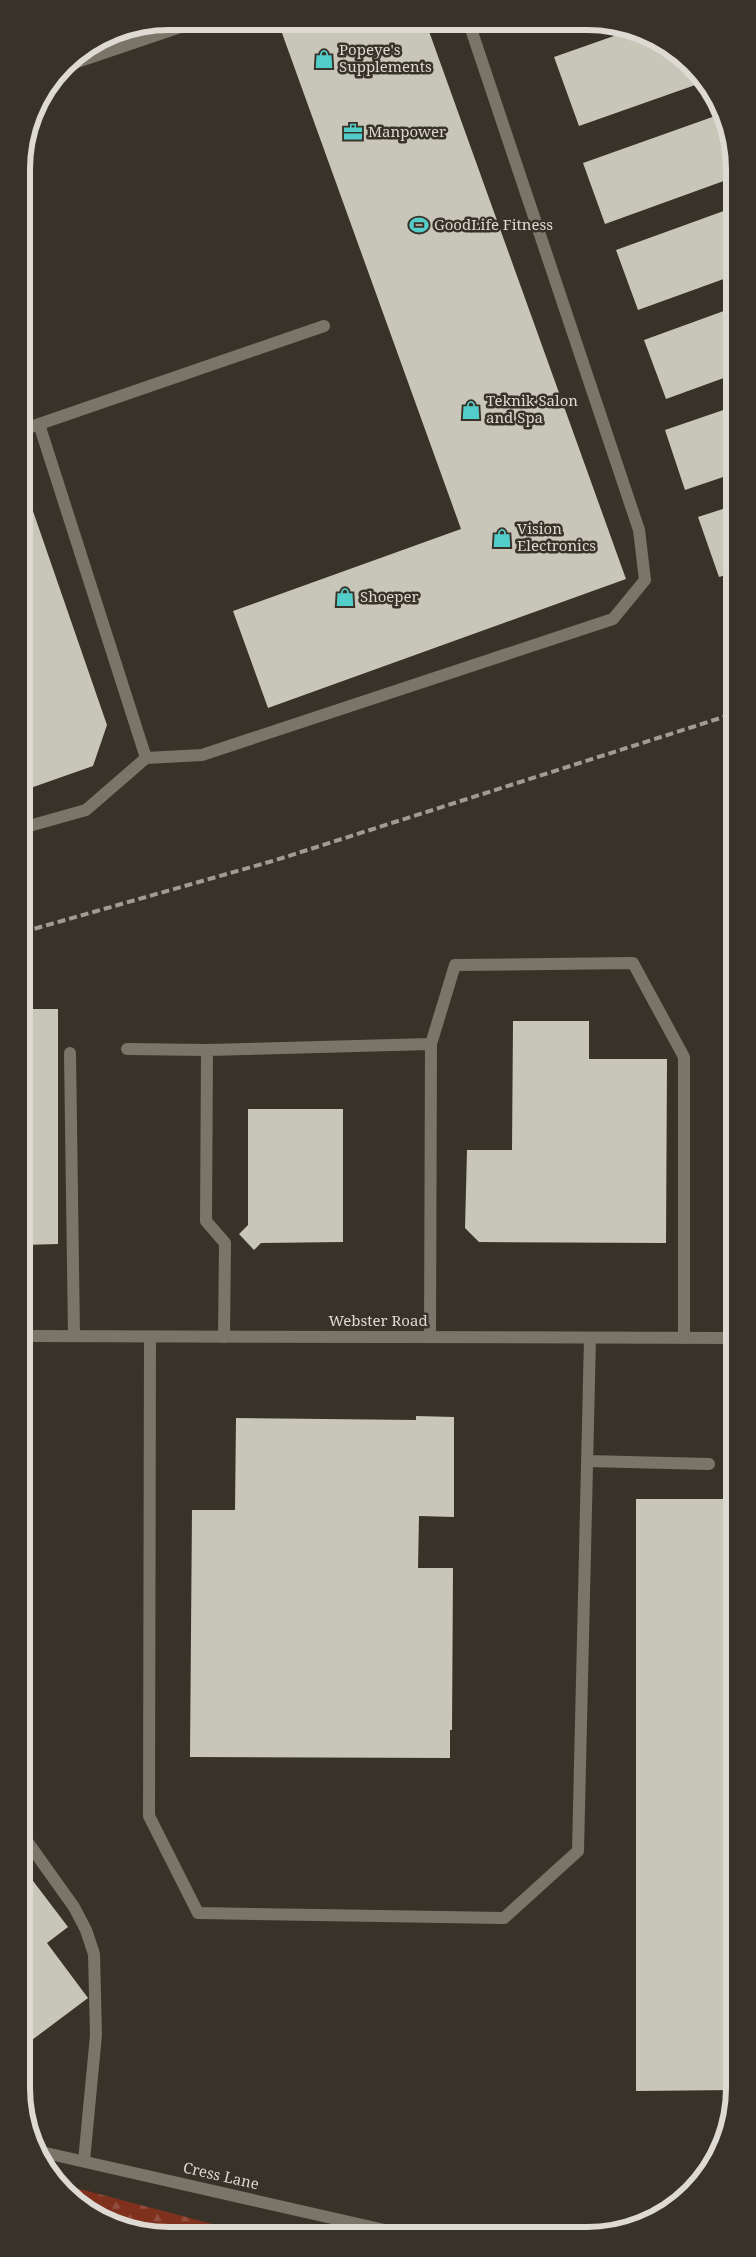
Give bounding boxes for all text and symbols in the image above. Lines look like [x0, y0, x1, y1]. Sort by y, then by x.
place label: Popeye's Supplements [339, 39, 432, 76]
shop icon: Popeye's Supplements [313, 48, 335, 70]
office icon: Manpower [342, 121, 364, 143]
place label: Manpower [368, 121, 446, 141]
sports icon: GoodLife Fitness [408, 214, 430, 236]
place label: GoodLife Fitness [434, 214, 553, 234]
place label: Teknik Salon and Spa [486, 390, 578, 427]
shop icon: Teknik Salon and Spa [460, 399, 482, 421]
place label: Vision Electronics [517, 518, 596, 555]
shop icon: Vision Electronics [491, 527, 513, 549]
shop icon: Shoeper [334, 586, 356, 608]
place label: Shoeper [360, 586, 419, 606]
street label: Webster Road [328, 1310, 428, 1330]
street label: Cress Lane [181, 2157, 261, 2193]

